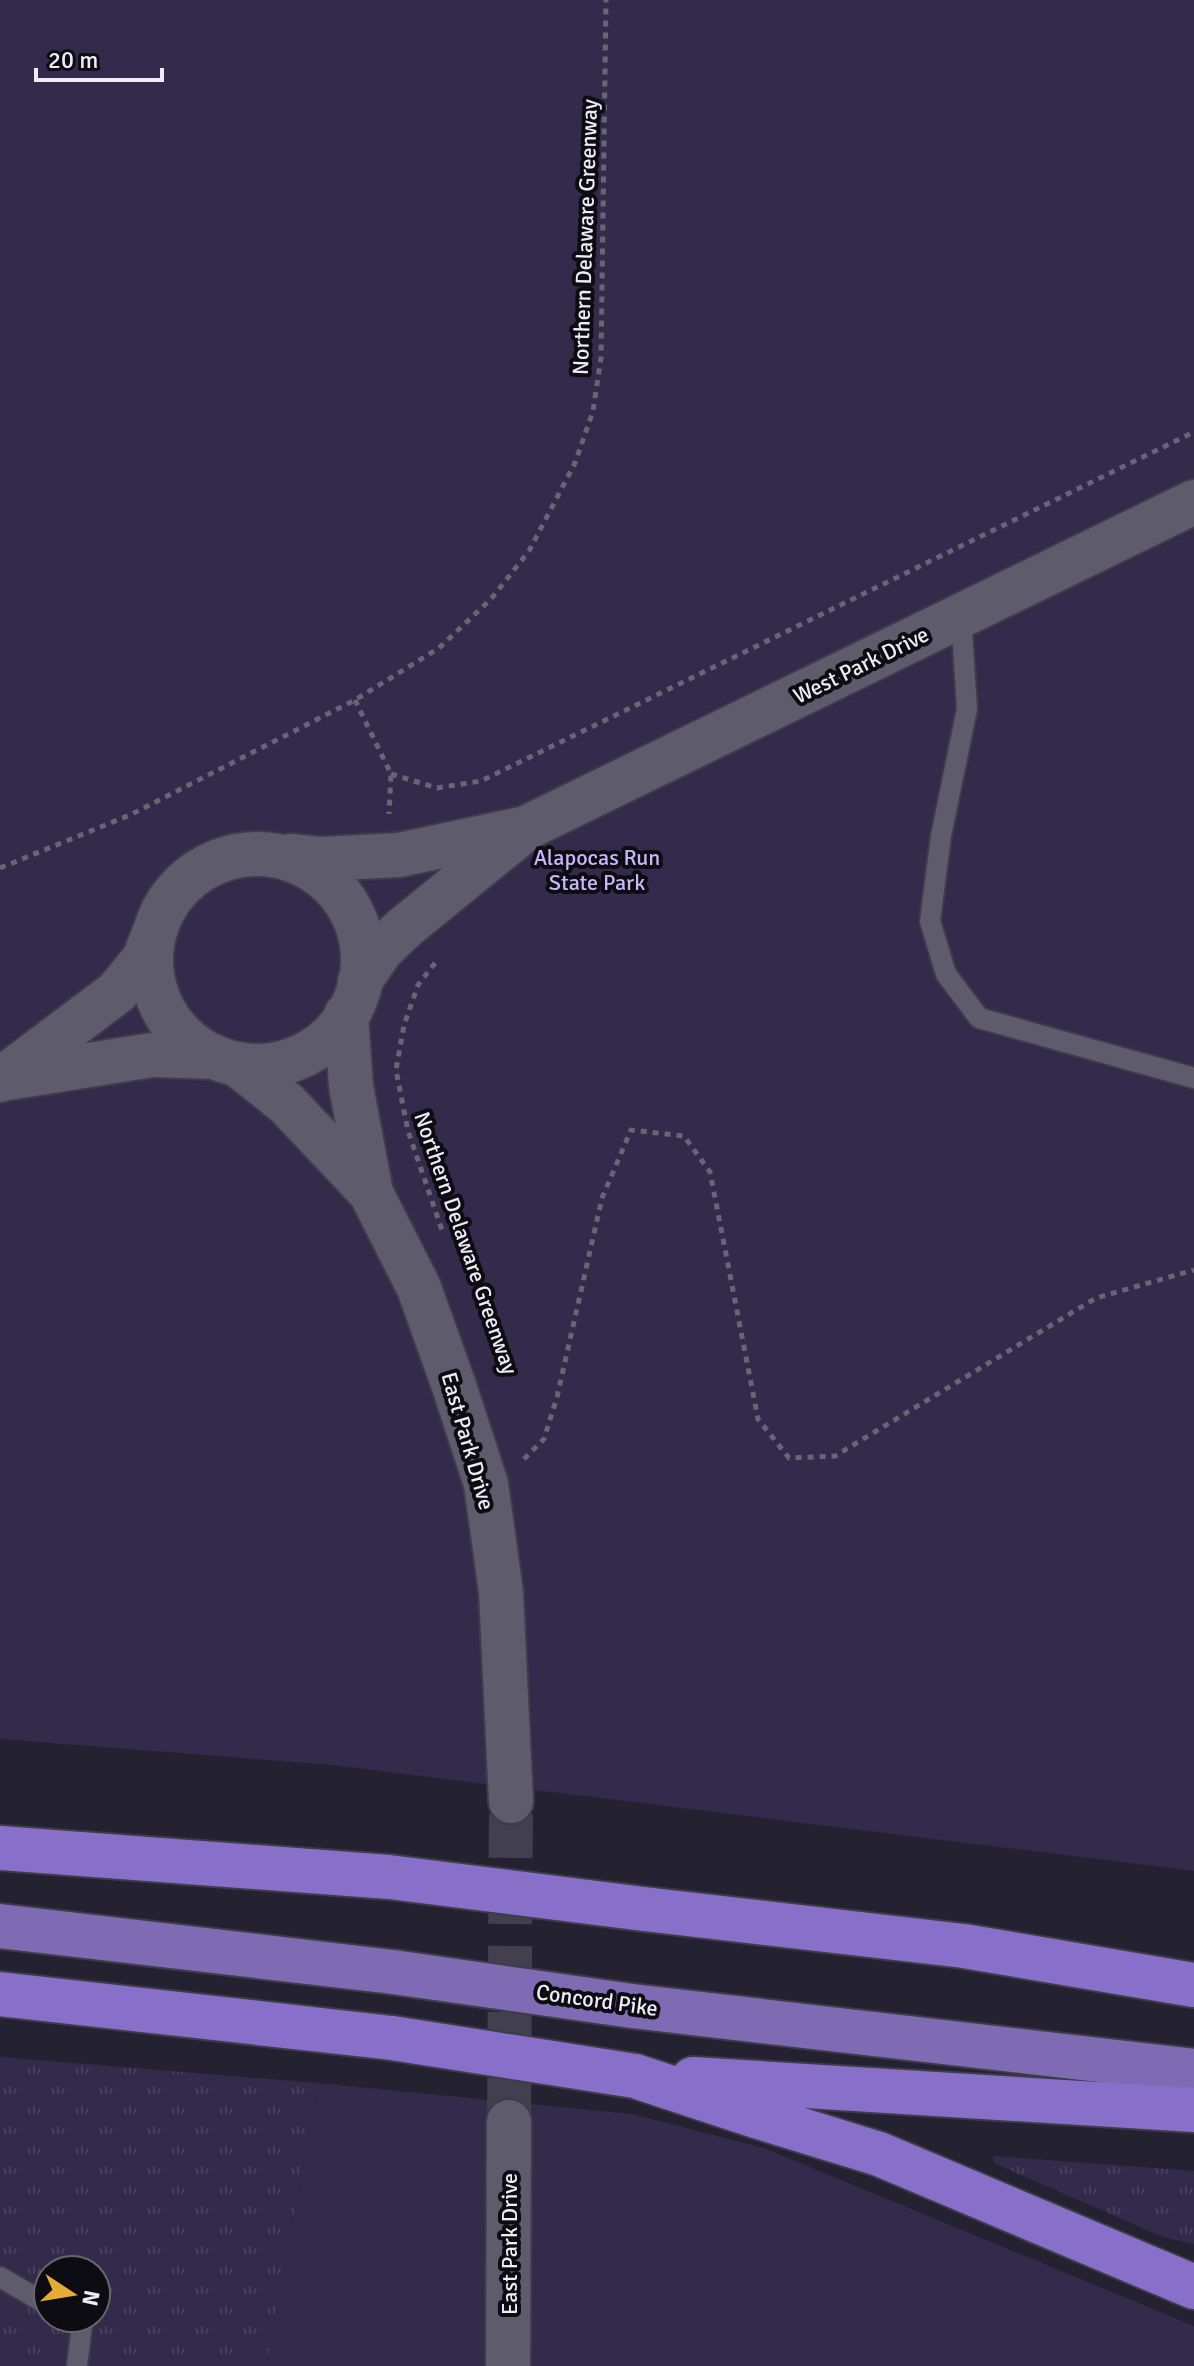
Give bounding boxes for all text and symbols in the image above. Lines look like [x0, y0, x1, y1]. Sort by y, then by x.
scale bar [36, 32, 162, 82]
text: 20 m [48, 45, 98, 75]
street label: Northern Delaware Greenway [567, 98, 603, 375]
street label: West Park Drive [789, 621, 933, 709]
park label: Alapocas Run State Park [534, 844, 660, 896]
street label: Northern Delaware Greenway [408, 1108, 524, 1379]
street label: East Park Drive [435, 1369, 501, 1513]
street label: Concord Pike [534, 1978, 660, 2022]
street label: East Park Drive [496, 2173, 523, 2315]
north arrow [32, 2254, 112, 2334]
text: N [76, 2288, 106, 2308]

